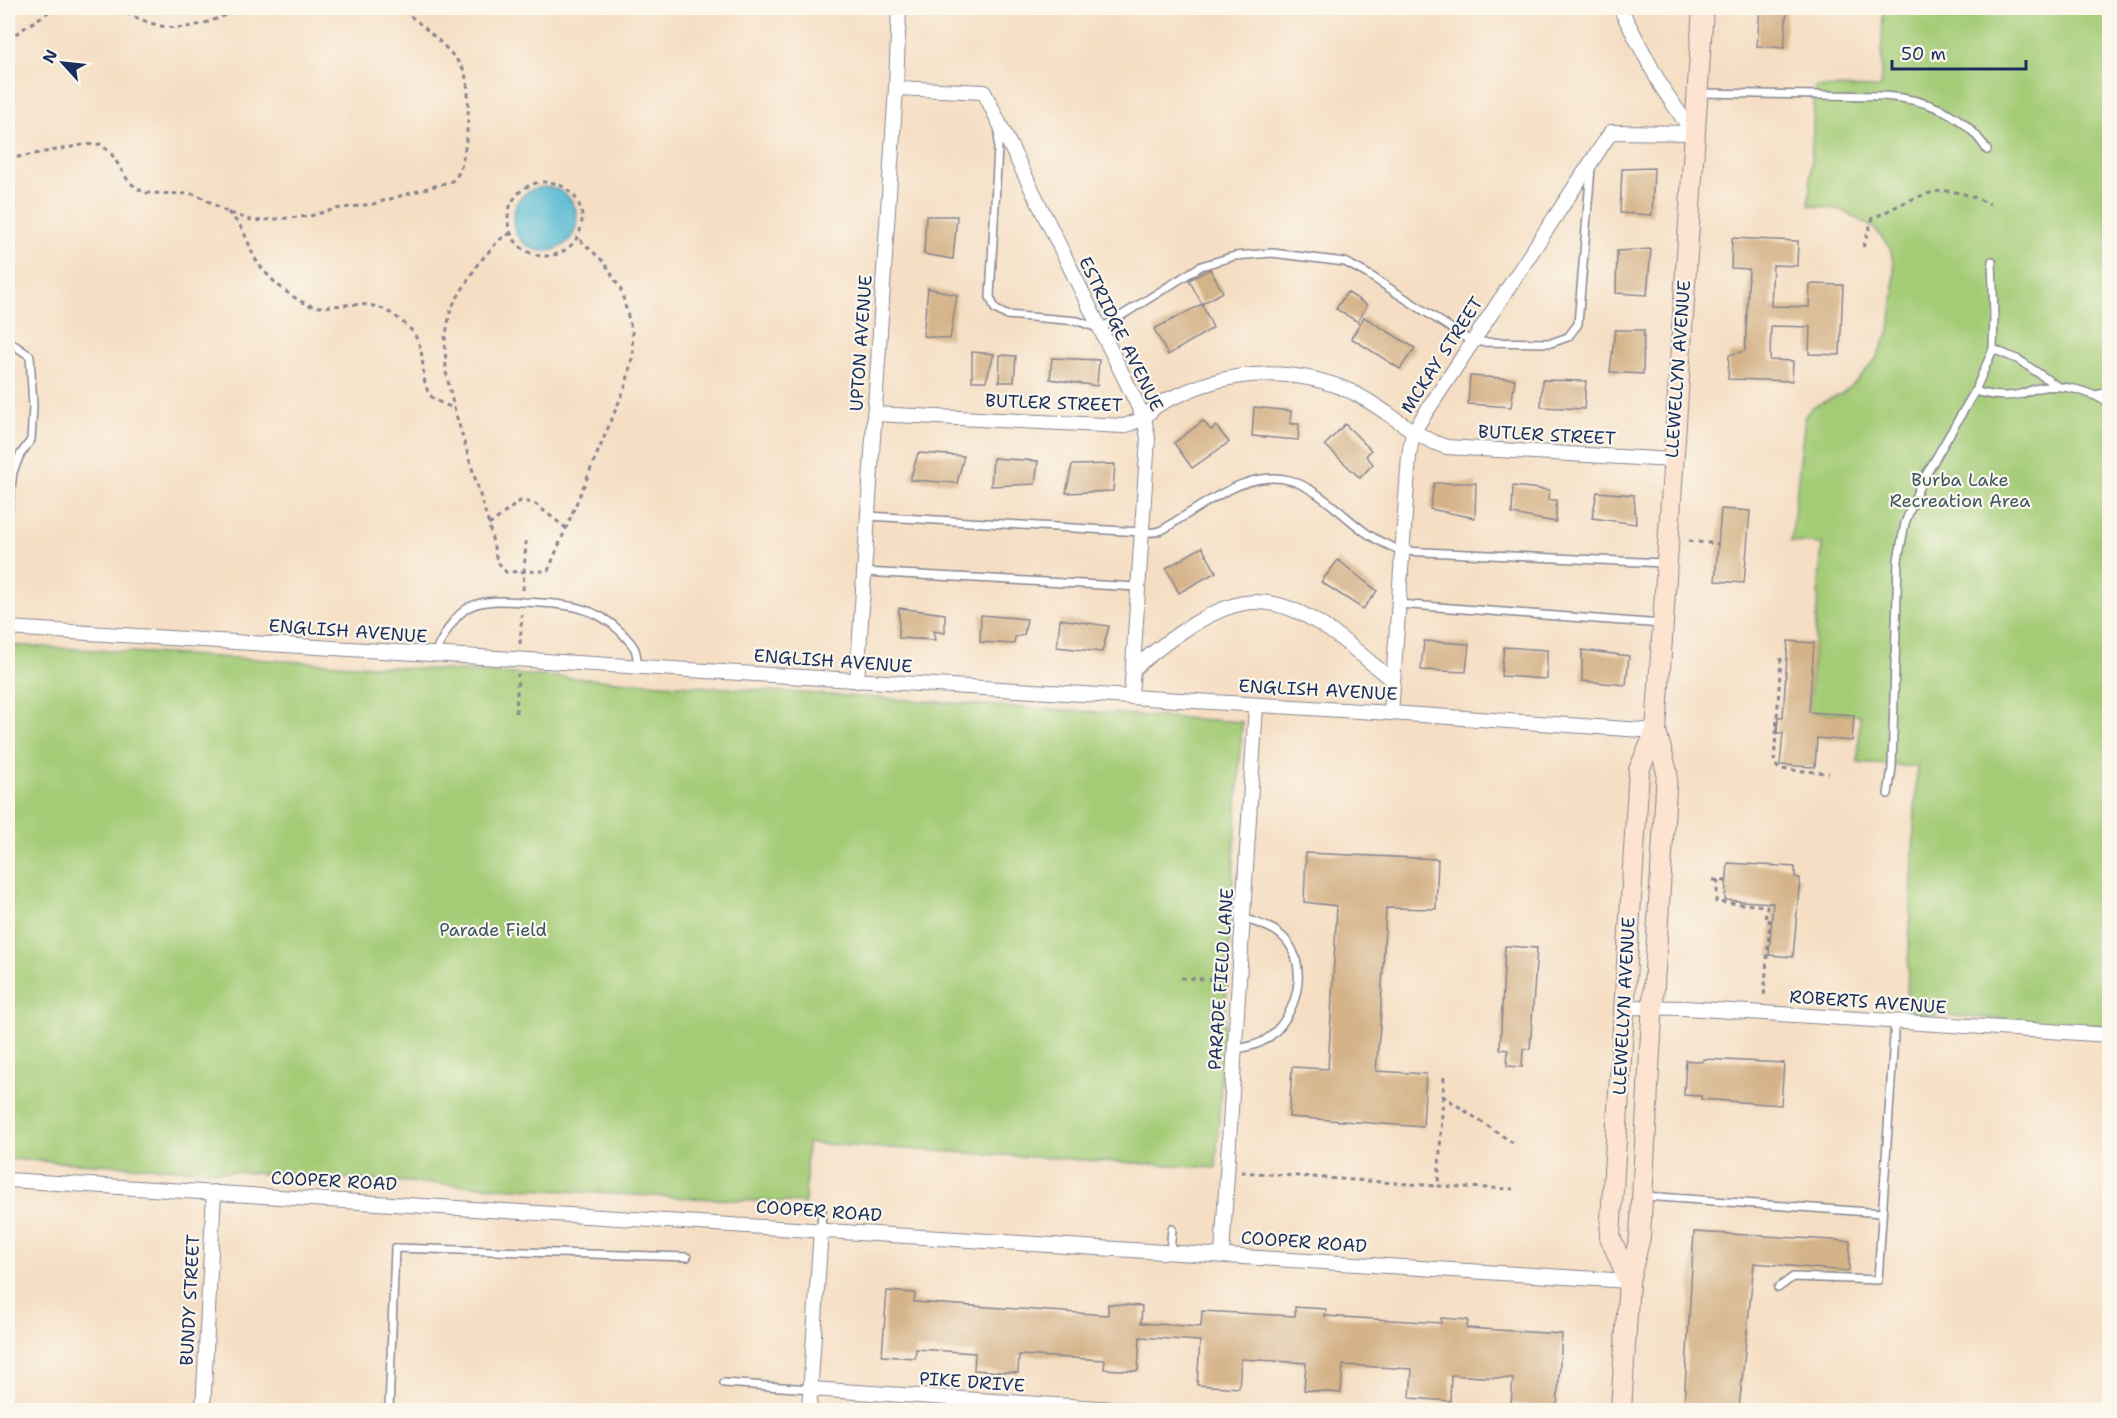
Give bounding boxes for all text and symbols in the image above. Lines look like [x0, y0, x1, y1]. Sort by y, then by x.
north arrow [33, 33, 93, 93]
scale bar [1892, 33, 2026, 71]
text: 50 m [1901, 42, 1946, 66]
text: N [38, 46, 62, 67]
street label: ESTRIDGE AVENUE [1073, 253, 1169, 415]
street label: UPTON AVENUE [844, 274, 878, 412]
street label: LLEWELLYN AVENUE [1660, 279, 1696, 459]
street label: MCKAY STREET [1395, 292, 1489, 418]
street label: BUTLER STREET [985, 389, 1123, 417]
street label: BUTLER STREET [1478, 419, 1616, 451]
park label: Burba Lake Recreation Area [1890, 468, 2031, 513]
street label: ENGLISH AVENUE [268, 613, 428, 649]
street label: ENGLISH AVENUE [753, 643, 913, 679]
street label: ENGLISH AVENUE [1238, 674, 1398, 706]
street label: PARADE FIELD LANE [1203, 887, 1239, 1071]
street label: LLEWELLYN AVENUE [1607, 916, 1641, 1096]
park label: Parade Field [439, 918, 547, 942]
street label: ROBERTS AVENUE [1789, 985, 1947, 1019]
street label: COOPER ROAD [270, 1166, 398, 1196]
street label: COOPER ROAD [755, 1195, 883, 1227]
street label: COOPER ROAD [1240, 1226, 1368, 1258]
street label: BUNDY STREET [175, 1234, 205, 1366]
street label: PIKE DRIVE [918, 1366, 1026, 1398]

